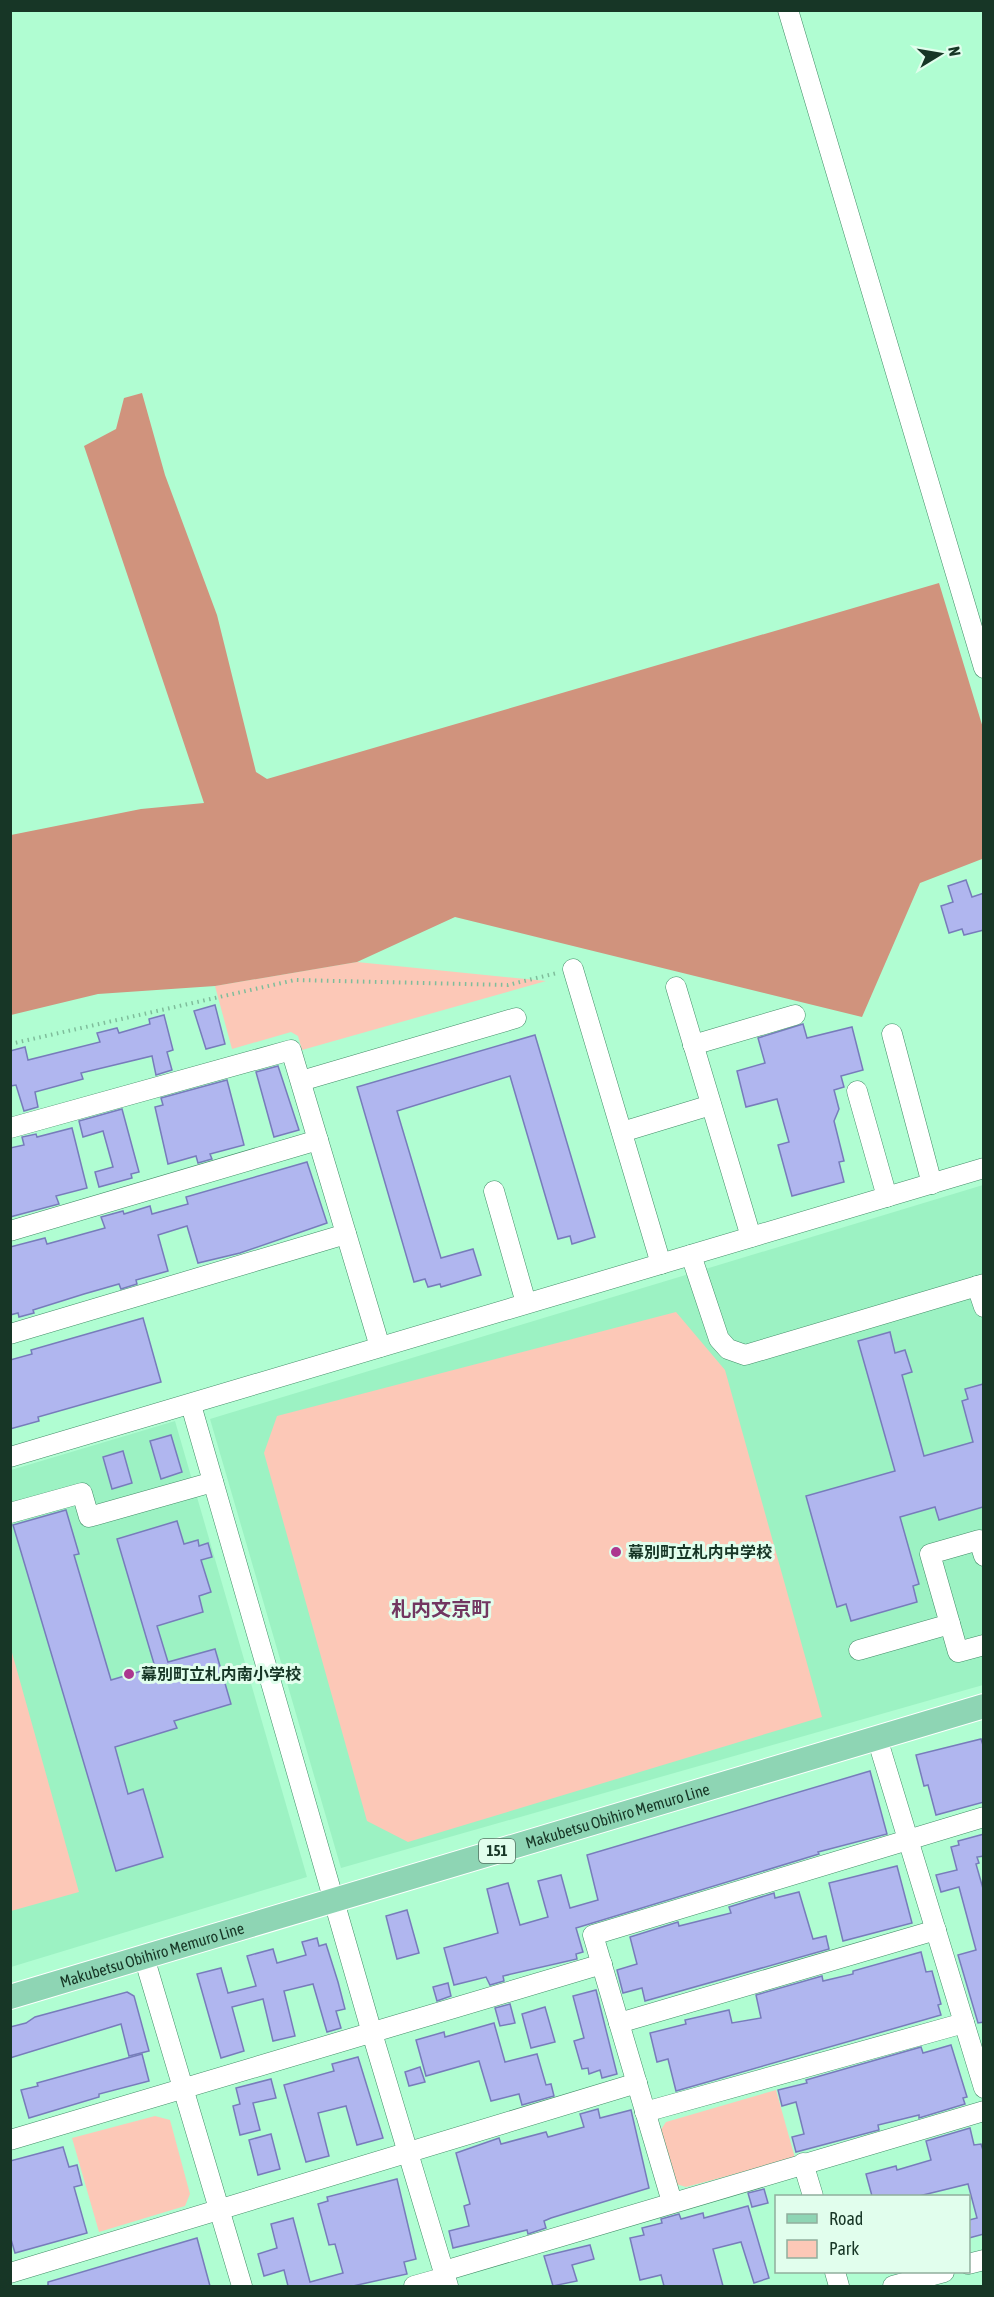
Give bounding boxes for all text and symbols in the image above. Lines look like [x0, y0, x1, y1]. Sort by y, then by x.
north arrow [910, 24, 970, 84]
text: N [945, 45, 964, 57]
place label: 幕別町立札内中学校 [628, 1543, 772, 1561]
marker: 幕別町立札内中学校 [609, 1545, 623, 1559]
district label: 札内文京町 [391, 1597, 491, 1620]
place label: 幕別町立札内南小学校 [141, 1665, 301, 1683]
marker: 幕別町立札内南小学校 [122, 1667, 136, 1681]
street label: Makubetsu Obihiro Memuro Line [523, 1780, 712, 1852]
road number: 151 [479, 1839, 515, 1863]
street label: Makubetsu Obihiro Memuro Line [58, 1919, 246, 1991]
legend [775, 2195, 970, 2273]
text: Road [829, 2208, 863, 2229]
text: Park [829, 2238, 859, 2259]

